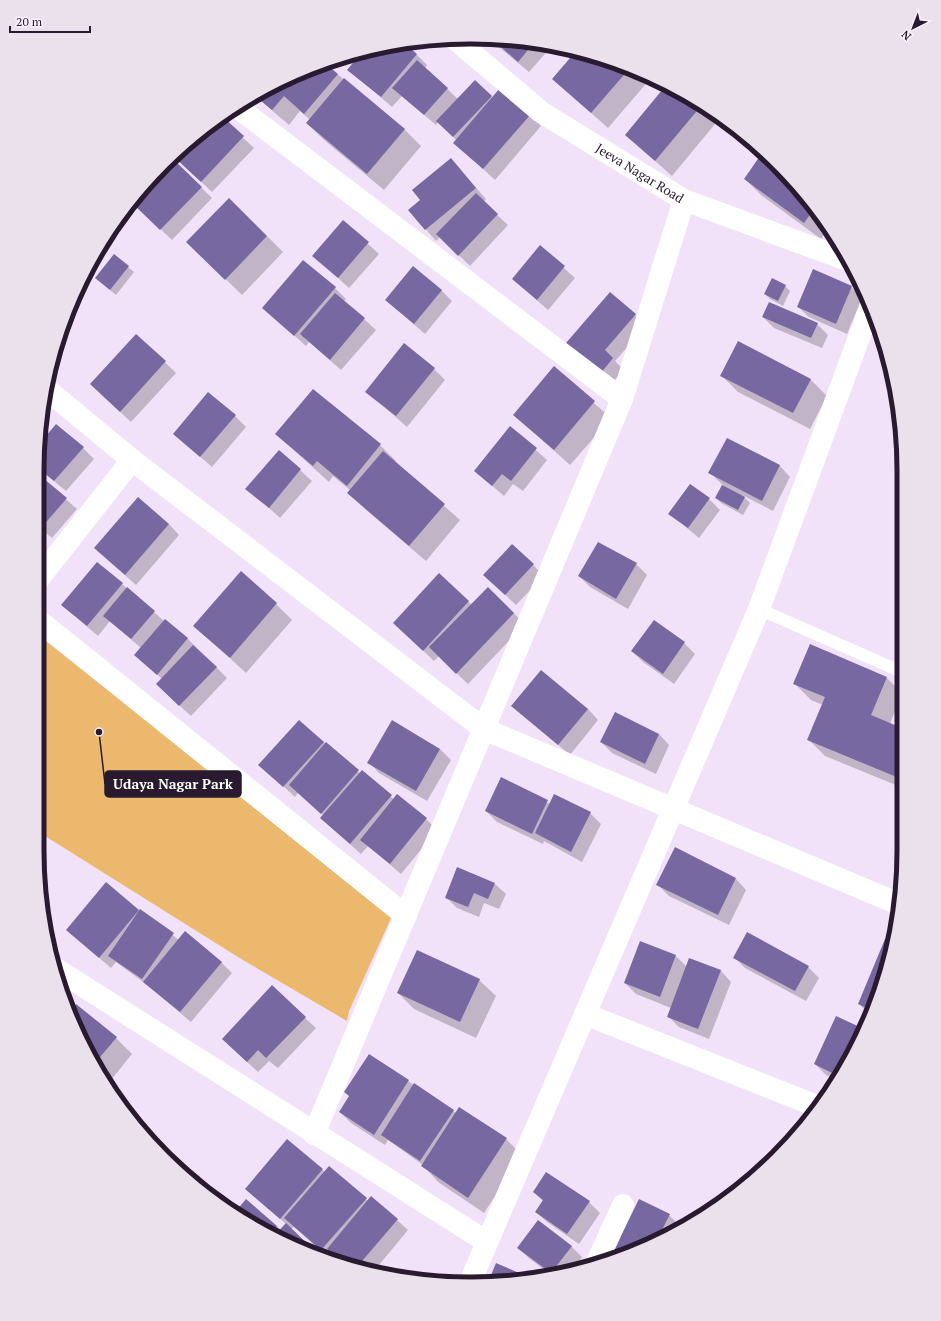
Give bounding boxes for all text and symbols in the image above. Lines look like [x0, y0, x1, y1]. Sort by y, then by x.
scale bar [10, 8, 90, 34]
north arrow [893, 8, 933, 48]
text: 20 m [16, 14, 43, 29]
text: N [898, 27, 914, 43]
street label: Jeeva Nagar Road [592, 139, 687, 207]
callout: Udaya Nagar Park [105, 771, 241, 797]
text: Udaya Nagar Park [113, 774, 234, 793]

